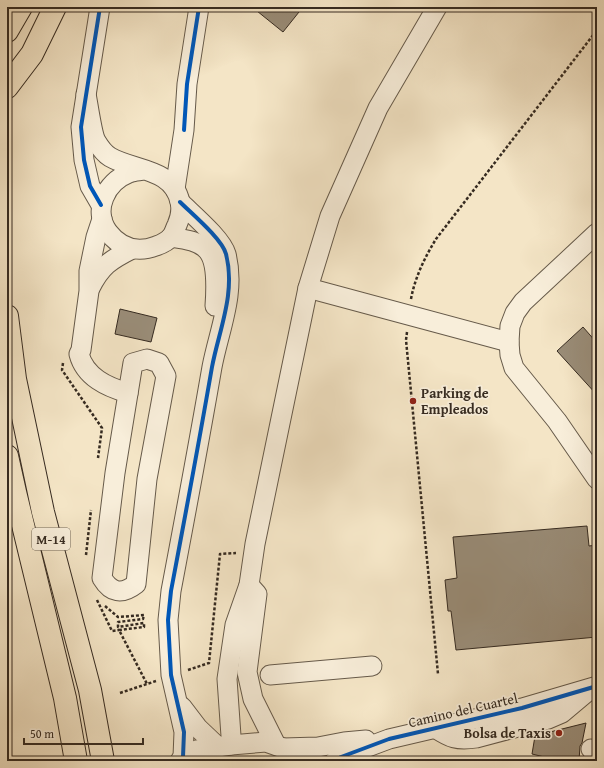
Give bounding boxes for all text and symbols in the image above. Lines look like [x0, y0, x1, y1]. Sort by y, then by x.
place label: Parking de Empleados [421, 383, 489, 419]
marker: Parking de Empleados [408, 396, 418, 406]
road number: M-14 [32, 528, 70, 550]
street label: Camino del Cuartel [406, 688, 520, 732]
scale bar [24, 720, 143, 746]
place label: Bolsa de Taxis [464, 723, 551, 743]
text: 50 m [30, 725, 54, 742]
marker: Bolsa de Taxis [554, 728, 564, 738]

